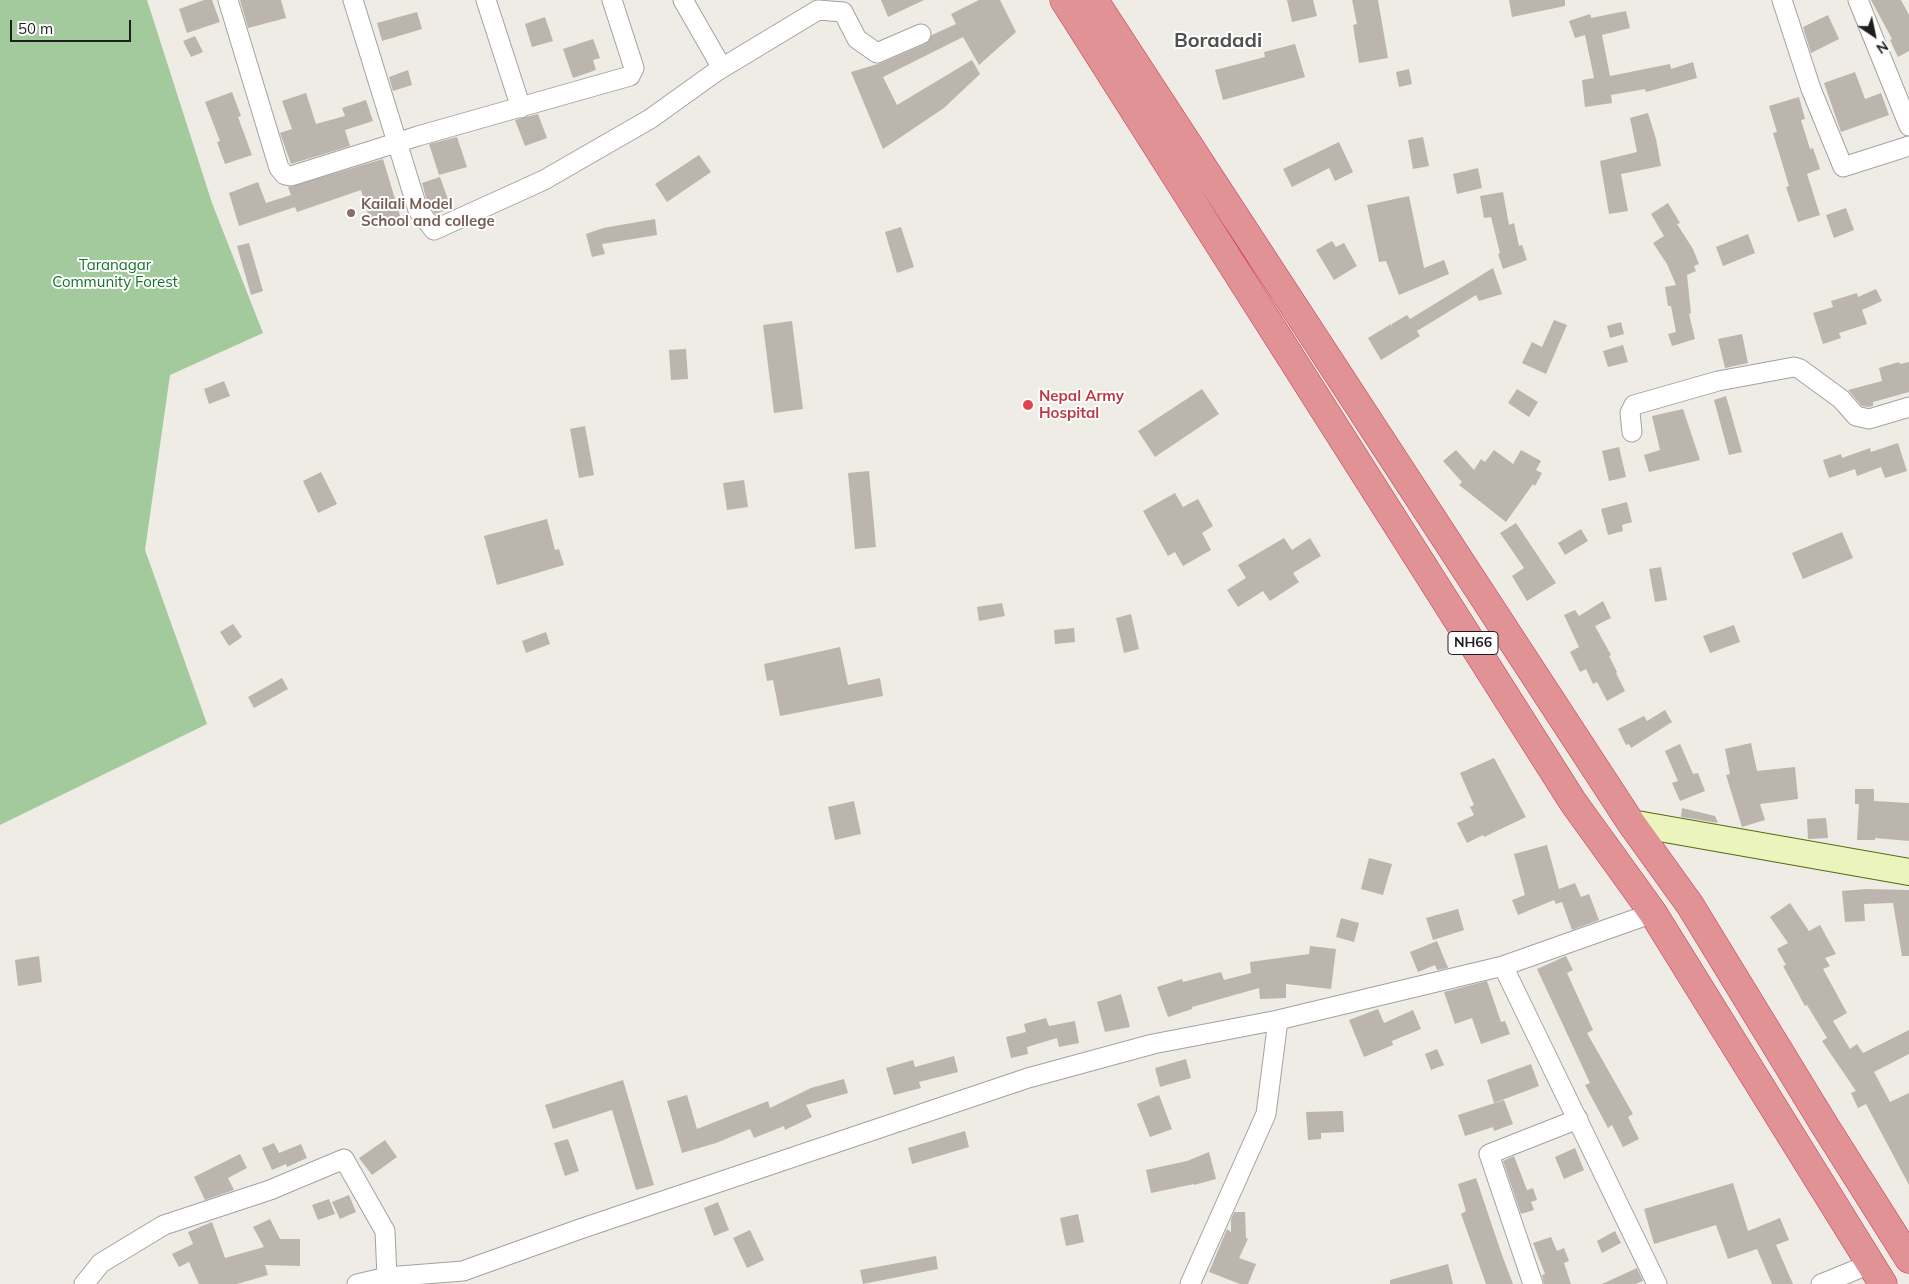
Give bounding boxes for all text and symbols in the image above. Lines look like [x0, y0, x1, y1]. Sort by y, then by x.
scale bar [12, 10, 134, 42]
north arrow [1849, 10, 1899, 60]
text: 50 m [18, 19, 53, 38]
district label: Boradadi [1174, 29, 1262, 53]
text: N [1873, 37, 1892, 58]
place label: Kailali Model School and college [361, 195, 495, 230]
marker: Kailali Model School and college [345, 207, 357, 219]
park label: Taranagar Community Forest [52, 256, 178, 291]
place label: Nepal Army Hospital [1039, 387, 1124, 422]
marker: Nepal Army Hospital [1021, 398, 1035, 412]
road number: NH66 [1448, 632, 1498, 654]

